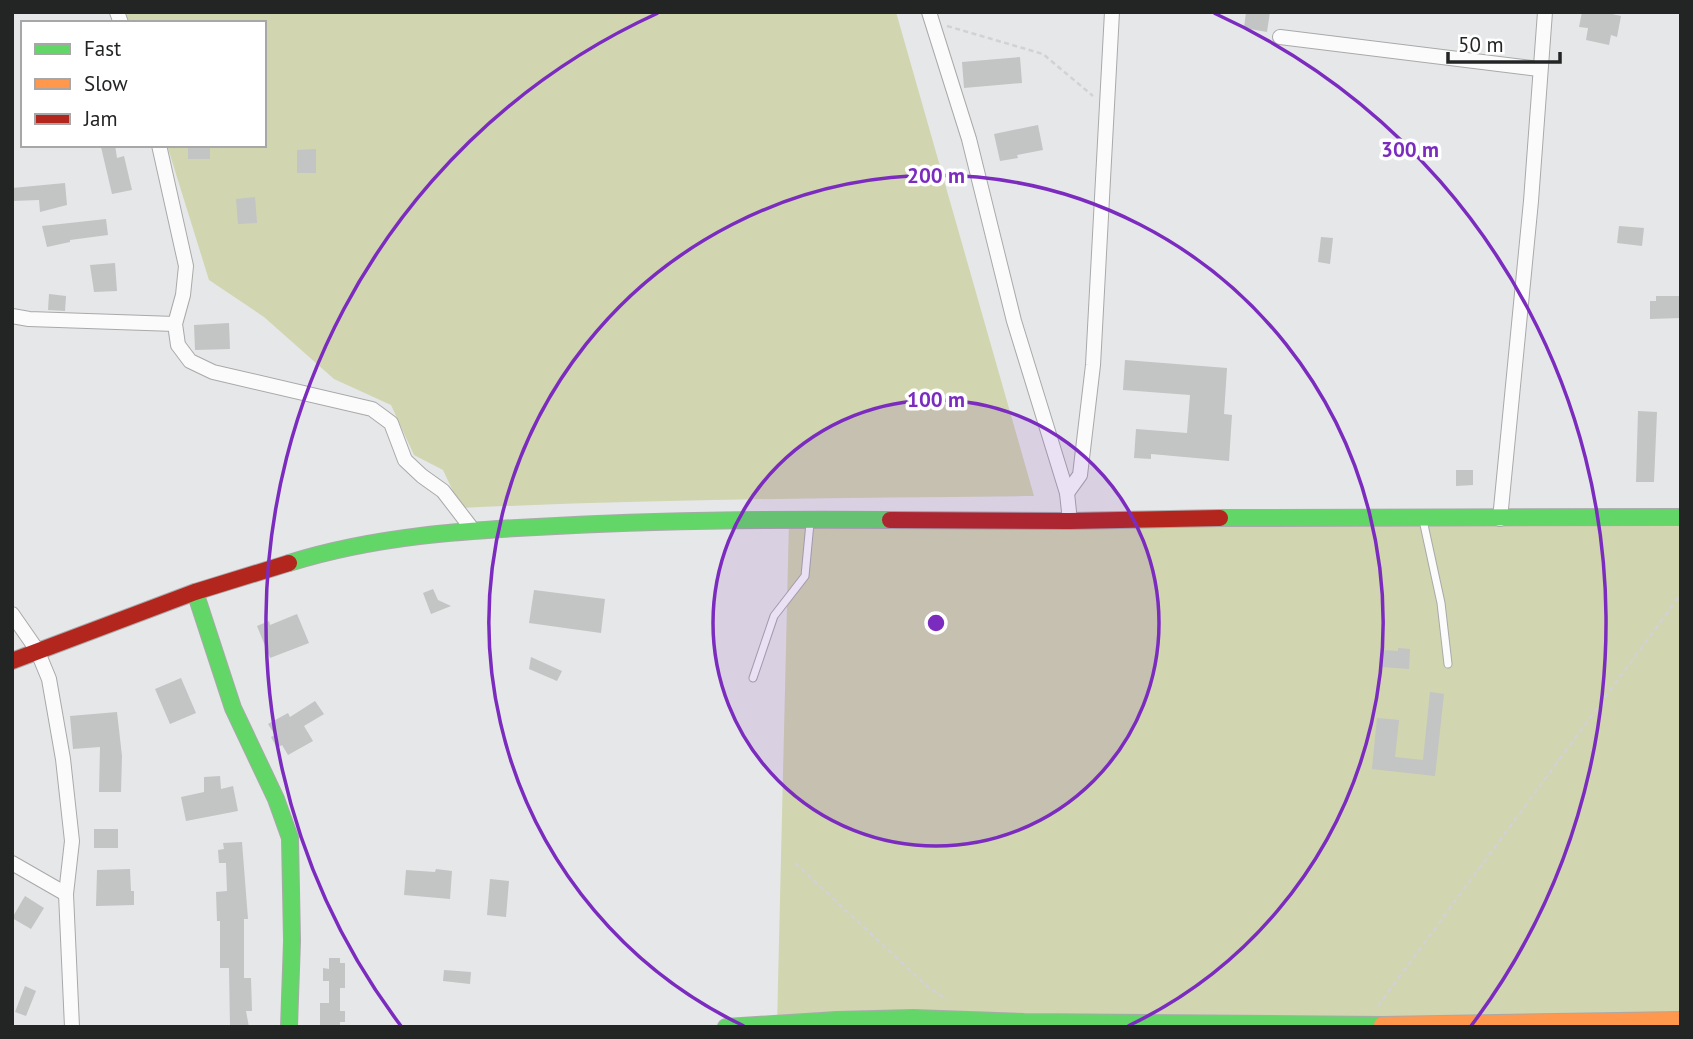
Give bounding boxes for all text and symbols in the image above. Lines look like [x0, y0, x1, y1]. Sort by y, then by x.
legend [21, 21, 266, 147]
scale bar [1448, 21, 1560, 65]
text: 50 m [1458, 31, 1504, 58]
text: Fast [84, 35, 121, 62]
text: Slow [84, 70, 128, 97]
text: Jam [83, 105, 118, 132]
text: 300 m [1381, 136, 1439, 163]
text: 200 m [907, 162, 965, 189]
text: 100 m [907, 386, 965, 413]
centre of rings [924, 611, 948, 635]

